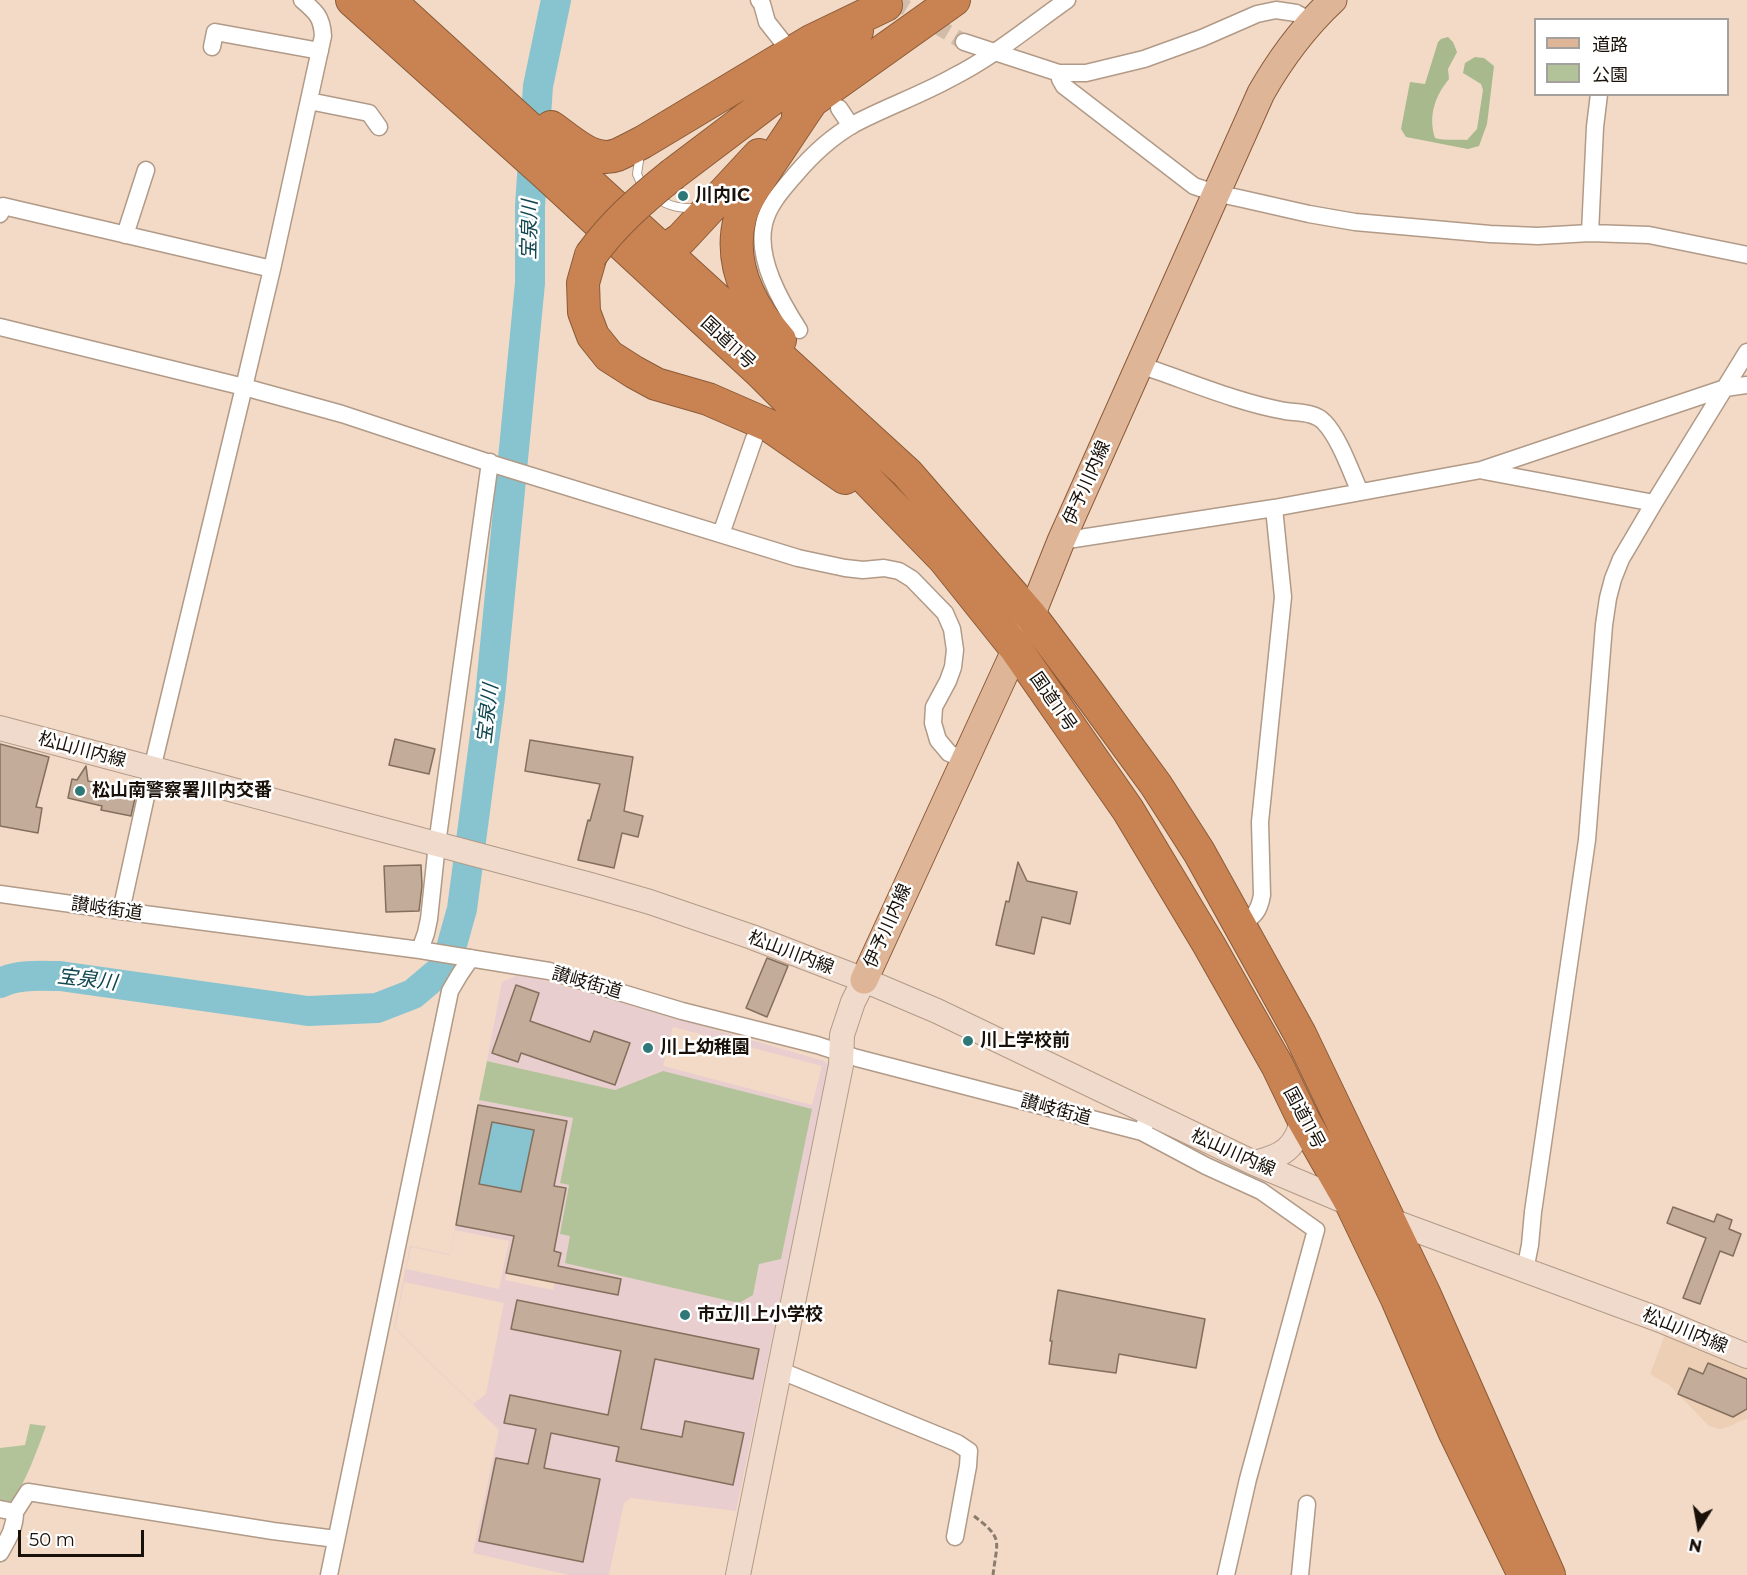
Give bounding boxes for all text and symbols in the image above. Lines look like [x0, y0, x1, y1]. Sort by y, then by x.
legend [1534, 18, 1729, 96]
text: 道路 [1592, 34, 1628, 56]
text: 公園 [1592, 64, 1628, 86]
place label: 川内IC [695, 185, 750, 207]
marker: 川内IC [676, 189, 690, 203]
water label: 宝泉川 [517, 200, 543, 260]
street label: 国道11号 [696, 312, 760, 374]
street label: 伊予川内線 [1059, 437, 1115, 529]
street label: 国道11号 [1025, 668, 1081, 736]
water label: 宝泉川 [472, 683, 504, 745]
street label: 松山川内線 [36, 728, 128, 772]
place label: 松山南警察署川内交番 [92, 780, 272, 802]
marker: 松山南警察署川内交番 [73, 784, 87, 798]
street label: 伊予川内線 [860, 880, 916, 972]
street label: 讃岐街道 [70, 893, 144, 925]
street label: 松山川内線 [745, 927, 837, 979]
street label: 讃岐街道 [549, 963, 625, 1003]
water label: 宝泉川 [56, 964, 118, 996]
place label: 川上学校前 [980, 1030, 1070, 1052]
marker: 川上学校前 [961, 1034, 975, 1048]
place label: 川上幼稚園 [660, 1037, 750, 1059]
marker: 川上幼稚園 [641, 1041, 655, 1055]
street label: 国道11号 [1279, 1083, 1329, 1153]
street label: 讃岐街道 [1018, 1090, 1094, 1130]
street label: 松山川内線 [1187, 1125, 1279, 1181]
place label: 市立川上小学校 [697, 1304, 823, 1326]
street label: 松山川内線 [1639, 1304, 1731, 1358]
marker: 市立川上小学校 [678, 1308, 692, 1322]
north arrow [1669, 1497, 1729, 1557]
scale bar [21, 1518, 147, 1556]
text: 50 m [29, 1529, 75, 1551]
text: N [1687, 1535, 1704, 1556]

